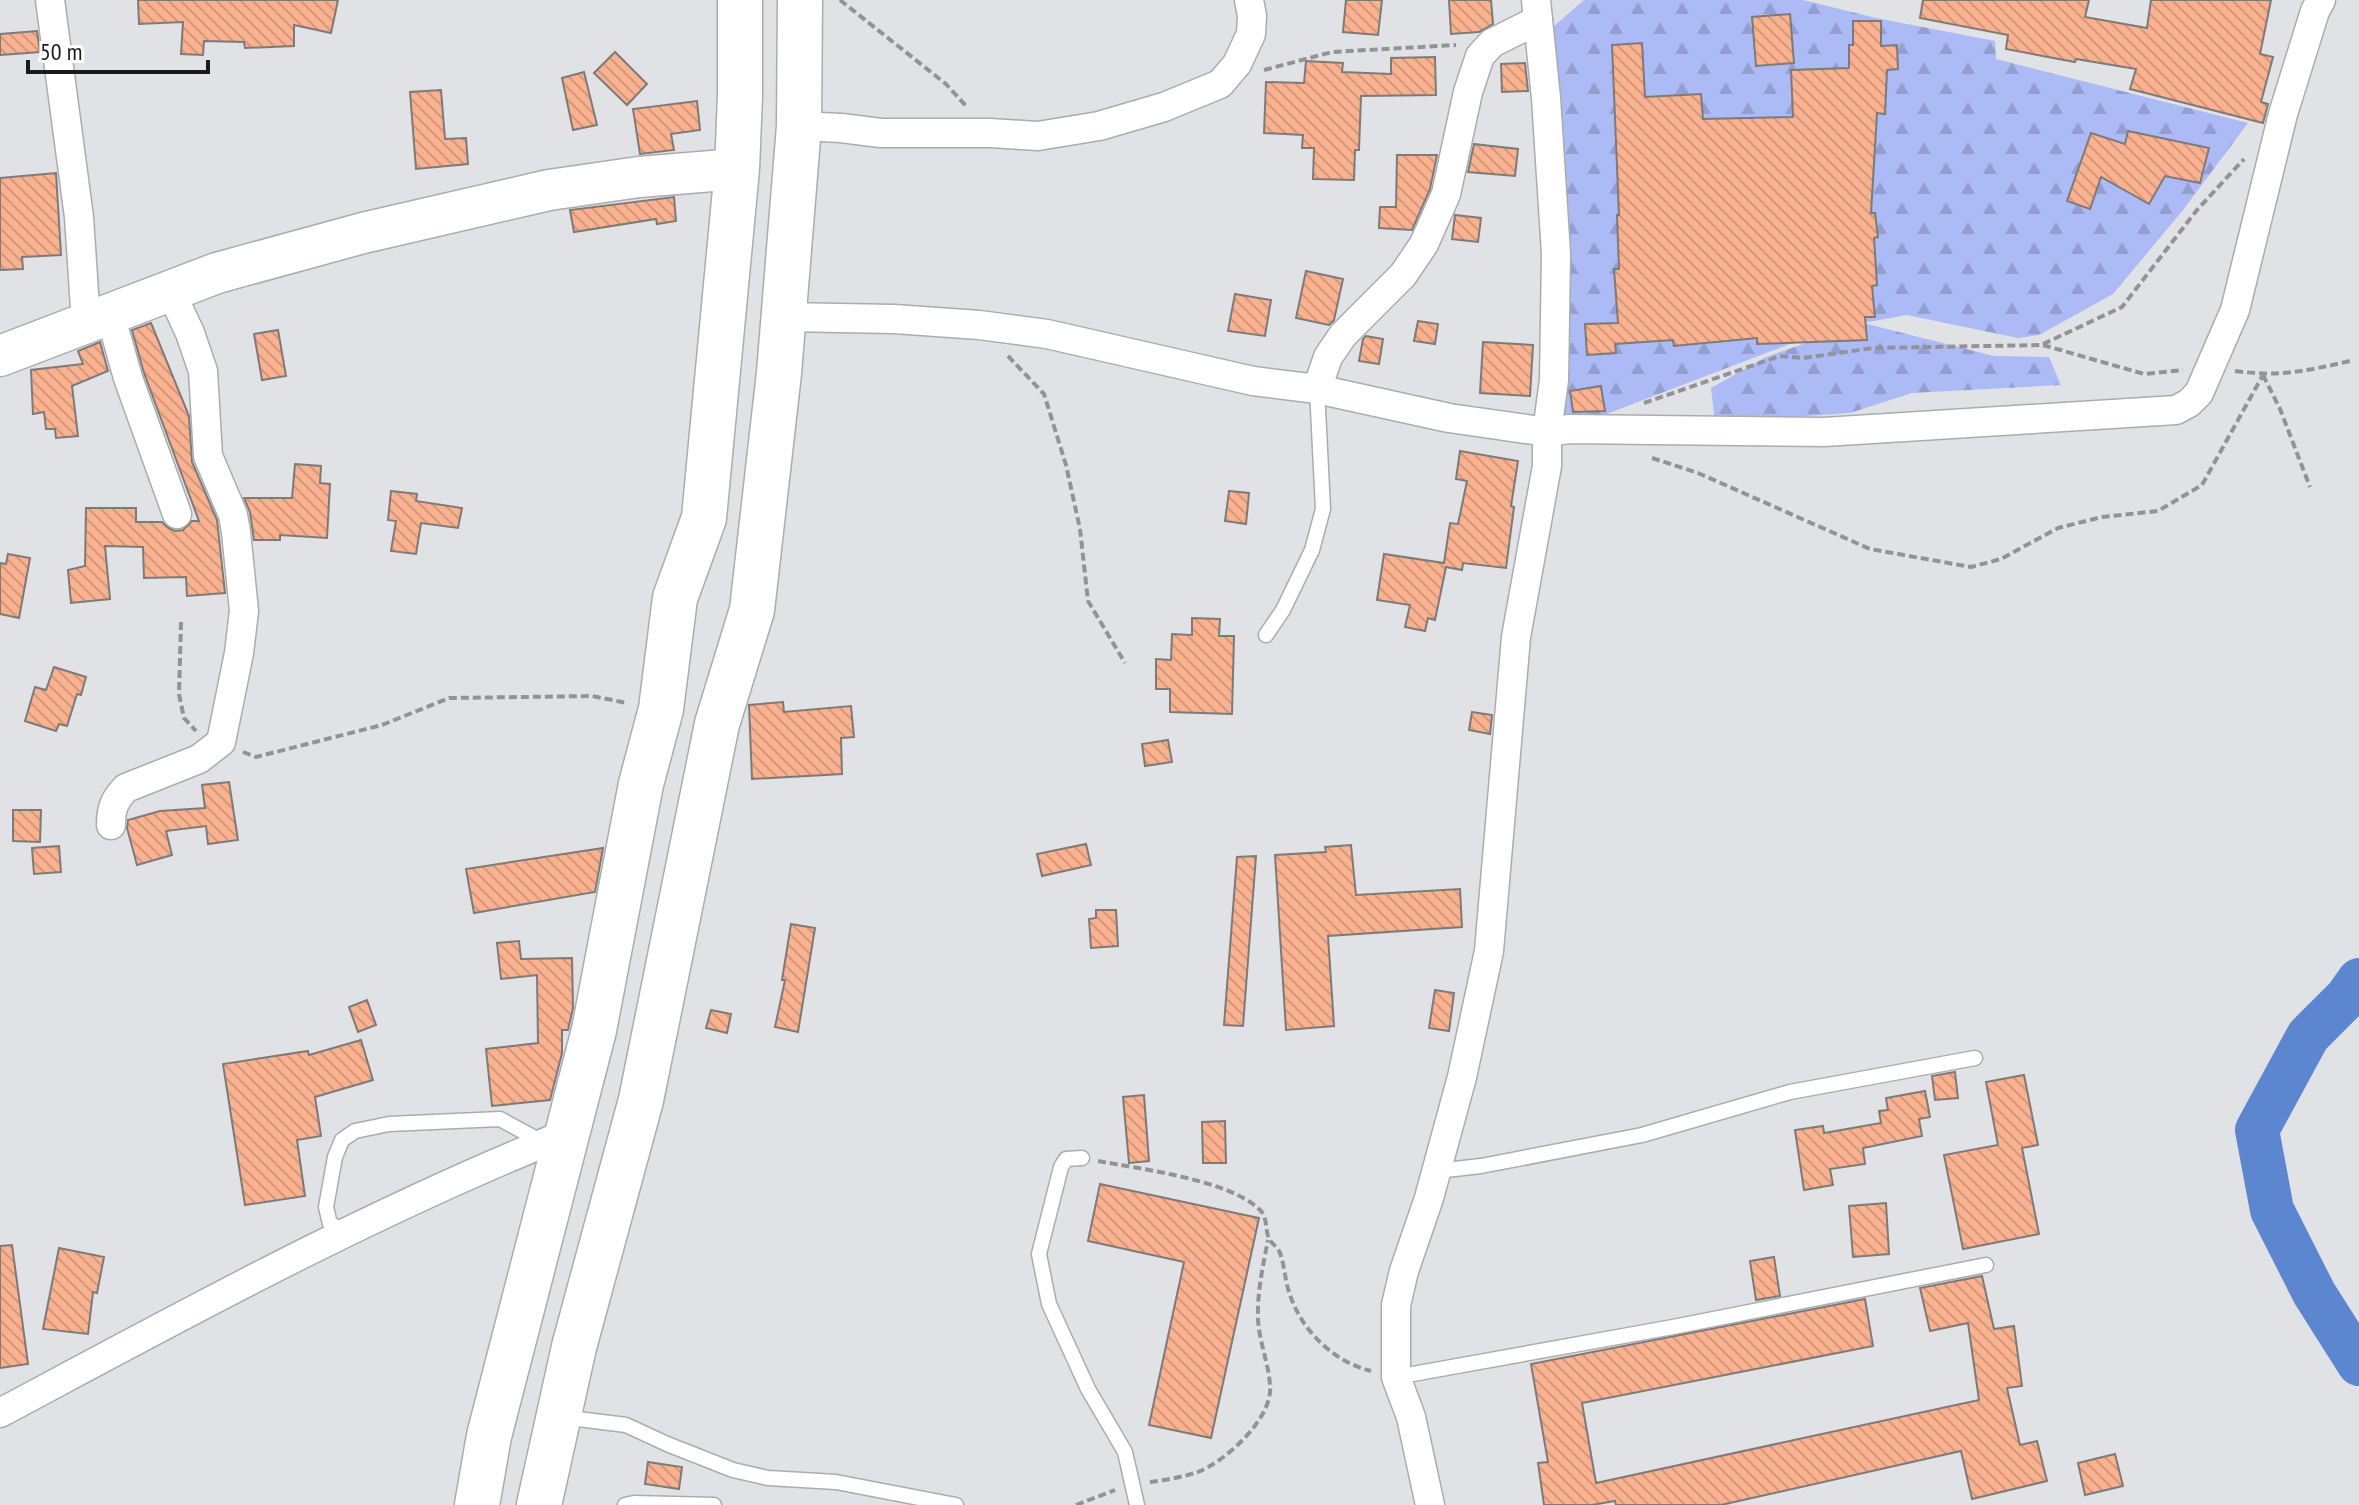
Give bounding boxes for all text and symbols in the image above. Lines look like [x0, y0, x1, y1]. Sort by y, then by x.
scale bar [28, 24, 208, 74]
text: 50 m [40, 36, 82, 67]

